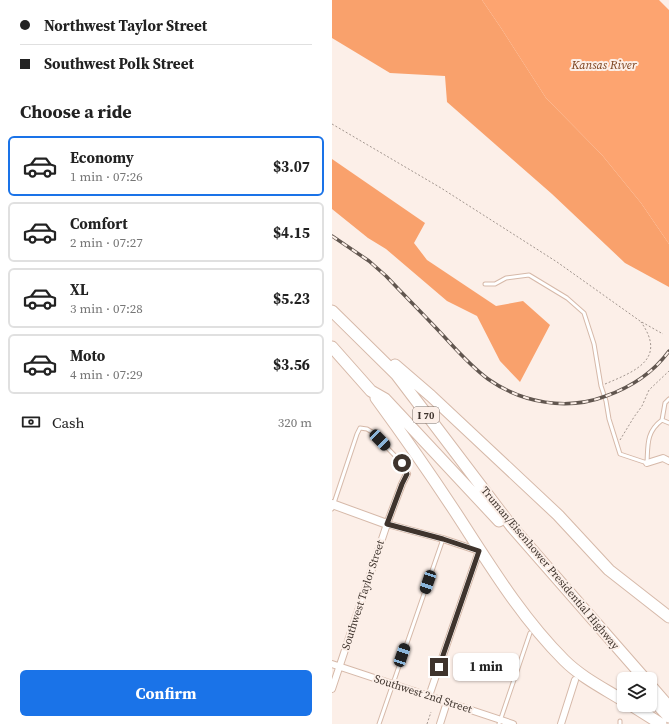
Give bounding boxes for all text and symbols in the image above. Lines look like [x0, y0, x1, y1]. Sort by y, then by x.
text: Northwest Taylor Street [44, 15, 207, 36]
text: Southwest Polk Street [44, 53, 194, 74]
water label: Kansas River [571, 57, 638, 73]
text: Choose a ride [20, 99, 132, 124]
text: Economy [70, 147, 134, 168]
icon: car [22, 148, 58, 184]
text: $3.07 [273, 156, 310, 177]
text: 1 min · 07:26 [70, 168, 143, 185]
text: Comfort [70, 213, 128, 234]
icon: car [22, 214, 58, 250]
text: $4.15 [273, 222, 310, 243]
text: 2 min · 07:27 [70, 234, 143, 251]
text: XL [70, 279, 89, 300]
icon: car [22, 280, 58, 316]
text: $5.23 [273, 288, 310, 309]
text: 3 min · 07:28 [70, 300, 143, 317]
text: Moto [70, 345, 105, 366]
icon: car [22, 346, 58, 382]
text: $3.56 [273, 354, 310, 375]
text: 4 min · 07:29 [70, 366, 143, 383]
road number: I 70 [413, 407, 439, 423]
icon: cash [20, 411, 42, 433]
text: Cash [52, 412, 84, 433]
text: 320 m [278, 414, 312, 431]
car [367, 427, 393, 453]
route start [393, 454, 411, 472]
street label: Truman/Eisenhower Presidential Highway [477, 483, 623, 653]
street label: Southwest Taylor Street [338, 538, 388, 652]
car [418, 569, 438, 595]
car [392, 642, 412, 668]
callout: 1 min [453, 653, 519, 681]
route end [430, 658, 448, 676]
text: 1 min [469, 658, 503, 675]
button: Confirm [20, 670, 312, 716]
street label: Southwest 2nd Street [372, 671, 474, 717]
map controls [617, 672, 657, 712]
button: layers [617, 672, 657, 712]

